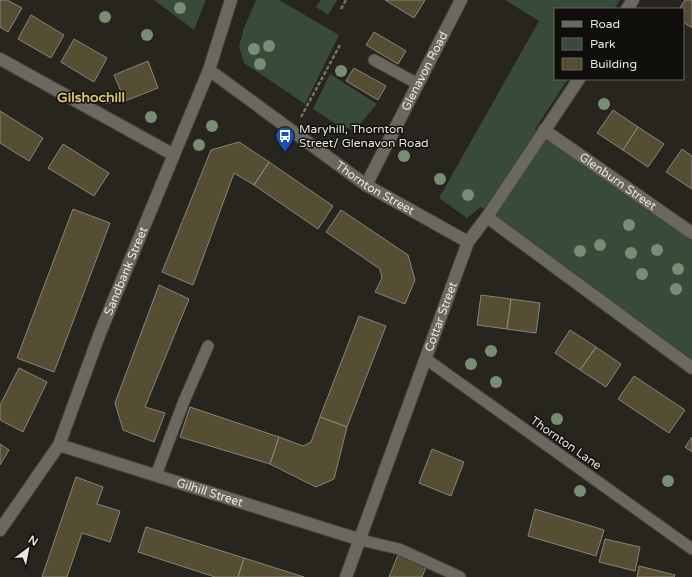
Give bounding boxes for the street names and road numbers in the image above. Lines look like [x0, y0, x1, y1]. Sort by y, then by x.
street label: Glenavon Road [398, 29, 451, 113]
street label: Glenburn Street [577, 150, 659, 213]
street label: Thornton Street [333, 158, 417, 218]
street label: Sandbank Street [101, 224, 151, 317]
street label: Cottar Street [422, 279, 460, 354]
street label: Thornton Lane [528, 413, 604, 473]
street label: Gilhill Street [175, 475, 245, 510]

